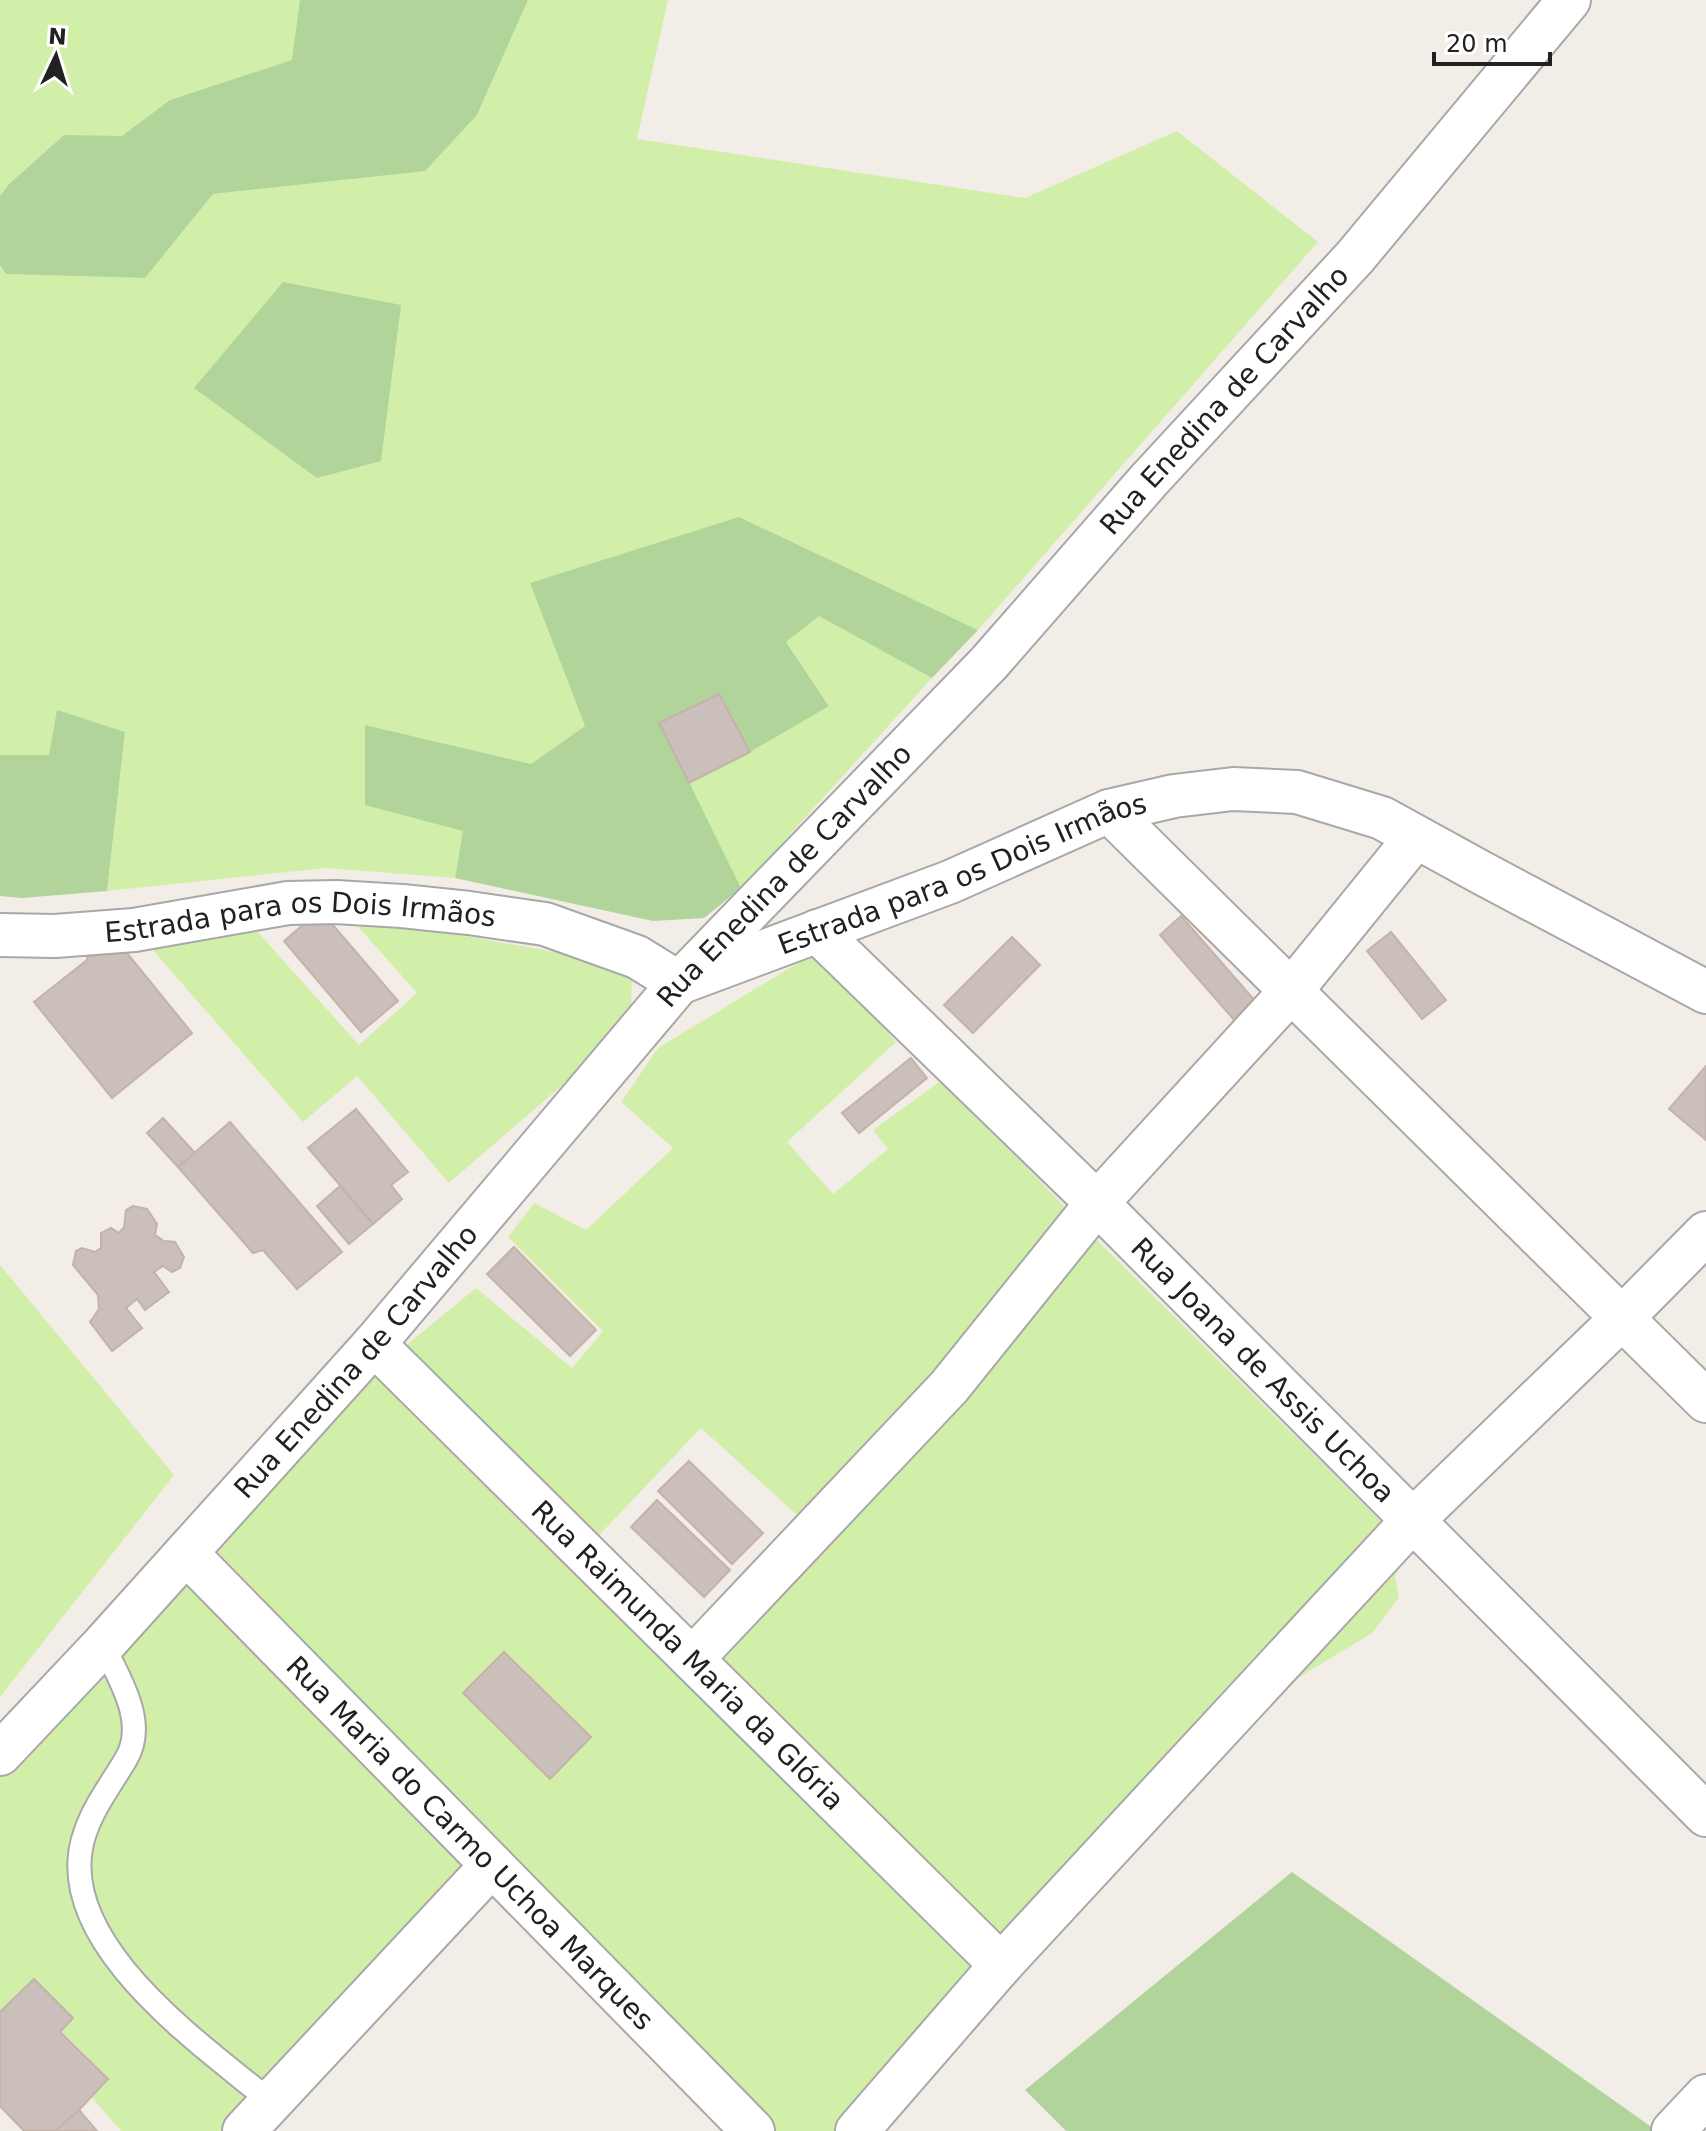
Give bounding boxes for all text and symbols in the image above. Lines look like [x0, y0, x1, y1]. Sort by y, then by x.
north arrow [16, 16, 96, 96]
scale bar [1434, 16, 1550, 66]
text: N [47, 23, 67, 50]
text: 20 m [1446, 30, 1508, 58]
street label: Rua Enedina de Carvalho [1093, 259, 1356, 541]
street label: Rua Enedina de Carvalho [650, 737, 919, 1014]
street label: Estrada para os Dois Irmãos [773, 787, 1150, 962]
street label: Estrada para os Dois Irmãos [103, 886, 498, 949]
street label: Rua Enedina de Carvalho [227, 1218, 485, 1505]
street label: Rua Joana de Assis Uchoa [1124, 1231, 1402, 1510]
street label: Rua Raimunda Maria da Glória [525, 1494, 851, 1817]
street label: Rua Maria do Carmo Uchoa Marques [280, 1649, 660, 2037]

